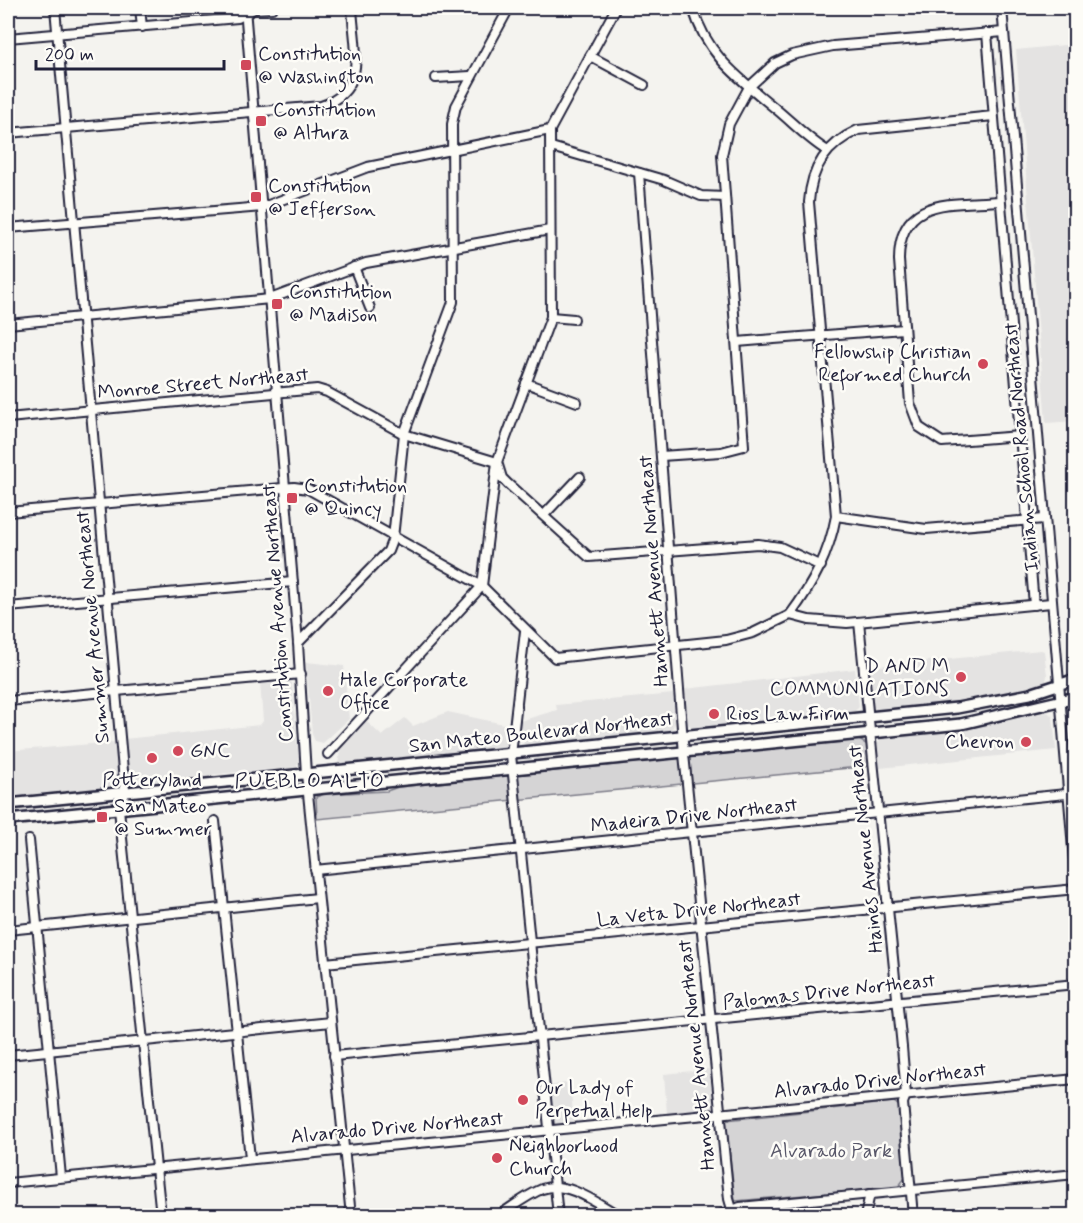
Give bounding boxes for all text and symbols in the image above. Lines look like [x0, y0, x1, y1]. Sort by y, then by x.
scale bar [36, 33, 224, 71]
place label: Constitution @ Washington [258, 41, 374, 93]
text: 200 m [45, 43, 94, 67]
marker: Constitution @ Washington [239, 58, 253, 72]
place label: Constitution @ Altura [273, 97, 376, 147]
marker: Constitution @ Altura [254, 114, 268, 128]
place label: Constitution @ Jefferson [268, 173, 376, 223]
marker: Constitution @ Jefferson [249, 190, 263, 204]
place label: Constitution @ Madison [289, 279, 392, 329]
marker: Constitution @ Madison [270, 297, 284, 311]
street label: Indian School Road Northeast [998, 321, 1046, 573]
place label: Fellowship Christian Reformed Church [814, 339, 971, 391]
marker: Fellowship Christian Reformed Church [976, 357, 990, 371]
street label: Monroe Street Northeast [96, 361, 310, 407]
street label: Hannett Avenue Northeast [632, 454, 676, 688]
place label: Constitution @ Quincy [304, 473, 407, 523]
street label: Constitution Avenue Northeast [255, 483, 300, 743]
marker: Constitution @ Quincy [285, 491, 299, 505]
street label: Summer Avenue Northeast [69, 509, 117, 744]
place label: D AND M COMMUNICATIONS [770, 653, 949, 703]
place label: Hale Corporate Office [340, 667, 468, 717]
marker: D AND M COMMUNICATIONS [954, 670, 968, 684]
marker: Hale Corporate Office [321, 684, 335, 698]
place label: Rios Law Firm [726, 701, 849, 728]
street label: San Mateo Boulevard Northeast [407, 706, 675, 760]
marker: Rios Law Firm [707, 707, 721, 721]
place label: Chevron [945, 729, 1014, 756]
marker: Chevron [1019, 735, 1033, 749]
place label: GNC [190, 738, 230, 765]
street label: Haines Avenue Northeast [842, 743, 890, 955]
marker: GNC [171, 744, 185, 758]
marker: Potteryland [145, 751, 159, 765]
place label: Potteryland [102, 767, 202, 794]
district label: PUEBLO ALTO [235, 767, 385, 795]
street label: Madeira Drive Northeast [589, 792, 799, 840]
place label: San Mateo @ Summer [114, 793, 212, 843]
marker: San Mateo @ Summer [95, 810, 109, 824]
street label: La Veta Drive Northeast [596, 886, 802, 934]
street label: Hannett Avenue Northeast [671, 938, 723, 1172]
street label: Palomas Drive Northeast [721, 967, 937, 1017]
street label: Alvarado Drive Northeast [772, 1056, 988, 1106]
place label: Our Lady of Perpetual Help [535, 1075, 653, 1125]
marker: Our Lady of Perpetual Help [516, 1093, 530, 1107]
street label: Alvarado Drive Northeast [290, 1105, 505, 1151]
place label: Neighborhood Church [509, 1133, 618, 1183]
park label: Alvarado Park [770, 1138, 892, 1165]
marker: Neighborhood Church [490, 1151, 504, 1165]

